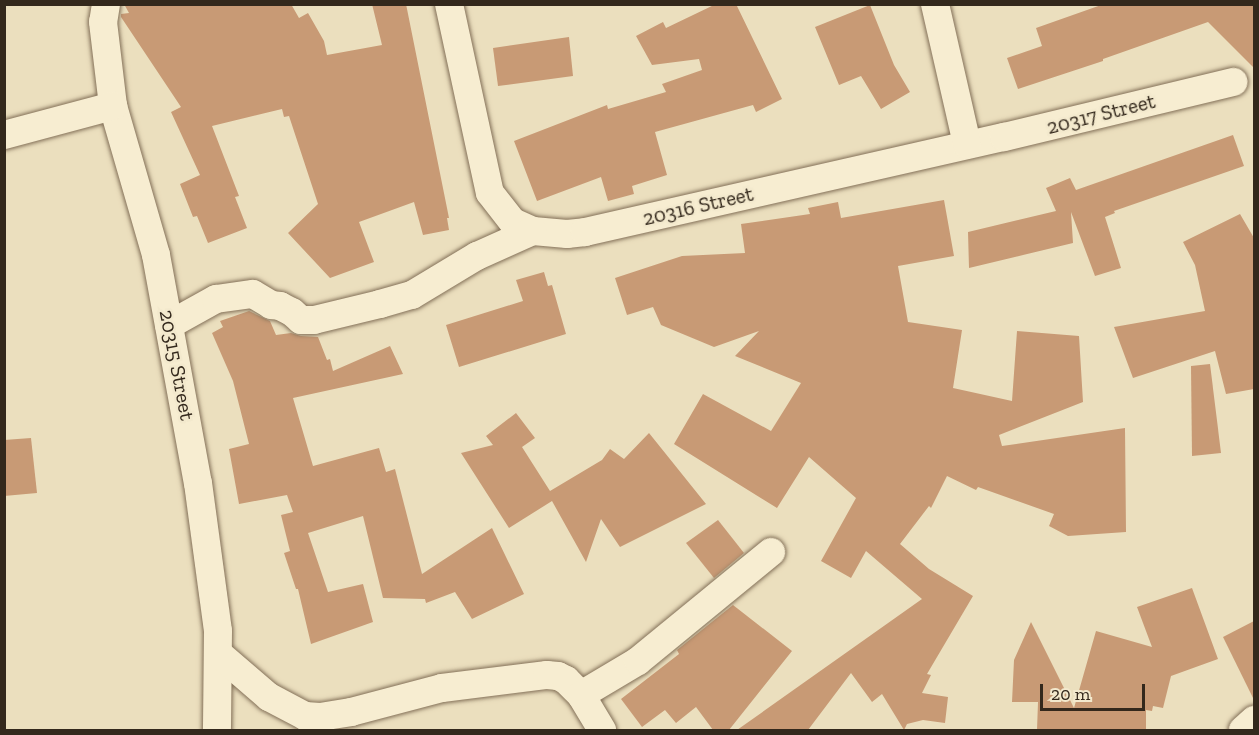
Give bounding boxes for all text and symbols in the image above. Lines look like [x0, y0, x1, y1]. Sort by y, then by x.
street label: 20317 Street [1044, 88, 1158, 140]
street label: 20316 Street [640, 181, 756, 231]
street label: 20315 Street [154, 308, 200, 422]
scale bar [1043, 672, 1148, 710]
text: 20 m [1051, 683, 1090, 705]

